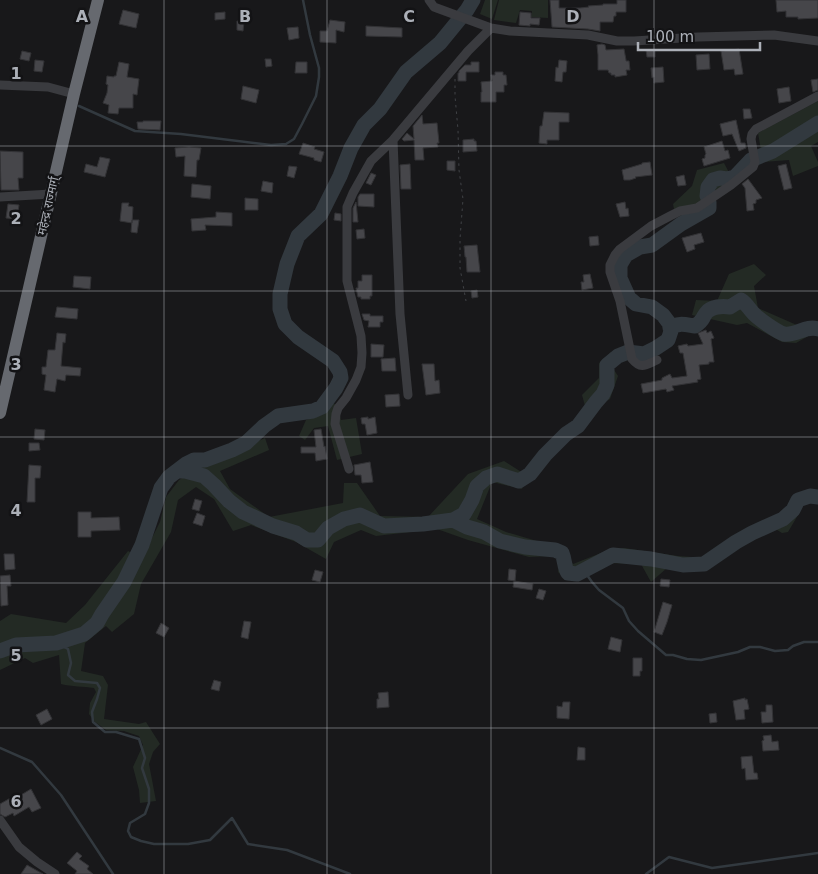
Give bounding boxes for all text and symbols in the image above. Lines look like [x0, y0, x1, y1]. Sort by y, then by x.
text: A [76, 7, 89, 26]
text: B [239, 7, 251, 26]
text: C [403, 7, 415, 26]
text: D [566, 7, 580, 26]
scale bar [638, 20, 760, 52]
text: 100 m [646, 28, 694, 46]
text: 1 [10, 64, 22, 83]
street label: महेन्द्र राज्मार्ग् [34, 173, 62, 237]
text: 2 [10, 209, 22, 228]
text: 3 [10, 355, 22, 374]
text: 4 [10, 501, 22, 520]
text: 5 [10, 646, 22, 665]
text: 6 [10, 792, 22, 811]

